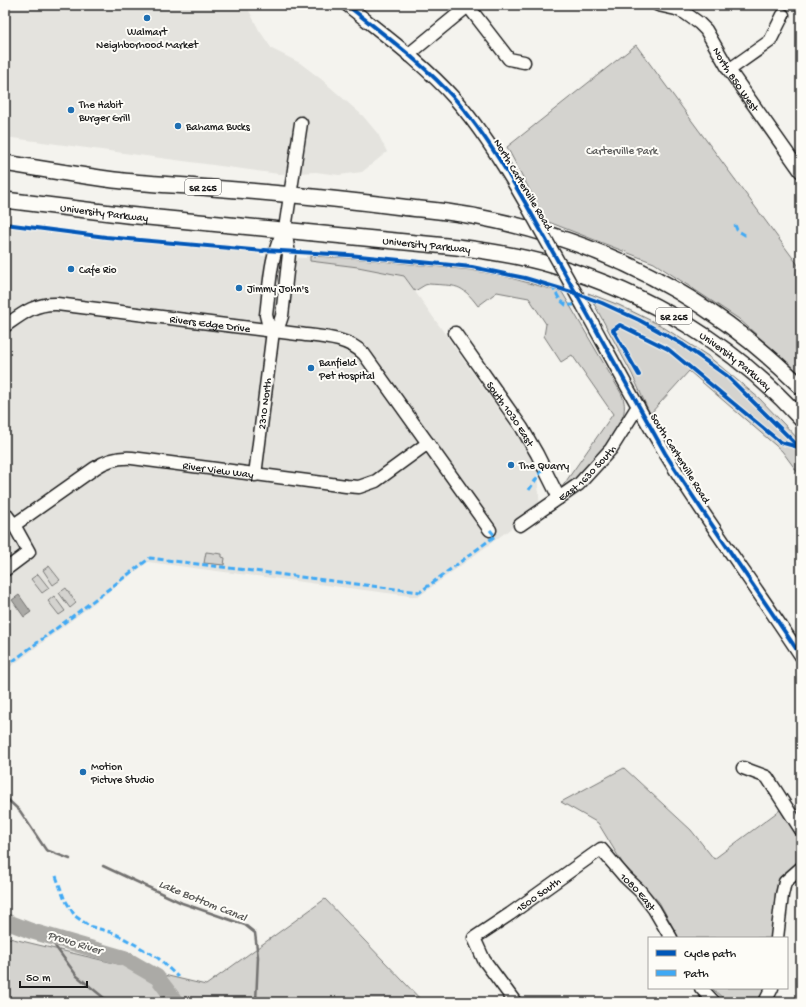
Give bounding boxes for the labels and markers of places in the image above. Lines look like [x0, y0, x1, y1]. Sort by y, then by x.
marker: Walmart Neighborhood Market [142, 13, 152, 23]
place label: Walmart Neighborhood Market [96, 27, 199, 52]
place label: The Habit Burger Grill [78, 100, 131, 125]
marker: The Habit Burger Grill [66, 105, 76, 115]
marker: Bahama Bucks [173, 121, 183, 131]
place label: Bahama Bucks [185, 122, 251, 134]
marker: Cafe Rio [66, 264, 76, 274]
place label: Cafe Rio [79, 264, 117, 277]
marker: Jimmy John's [234, 283, 244, 293]
place label: Jimmy John's [247, 284, 309, 296]
place label: Banfield Pet Hospital [318, 357, 375, 383]
marker: Banfield Pet Hospital [306, 363, 316, 373]
marker: The Quarry [506, 460, 516, 470]
place label: The Quarry [518, 461, 570, 473]
place label: Motion Picture Studio [90, 762, 155, 787]
marker: Motion Picture Studio [78, 767, 88, 777]

